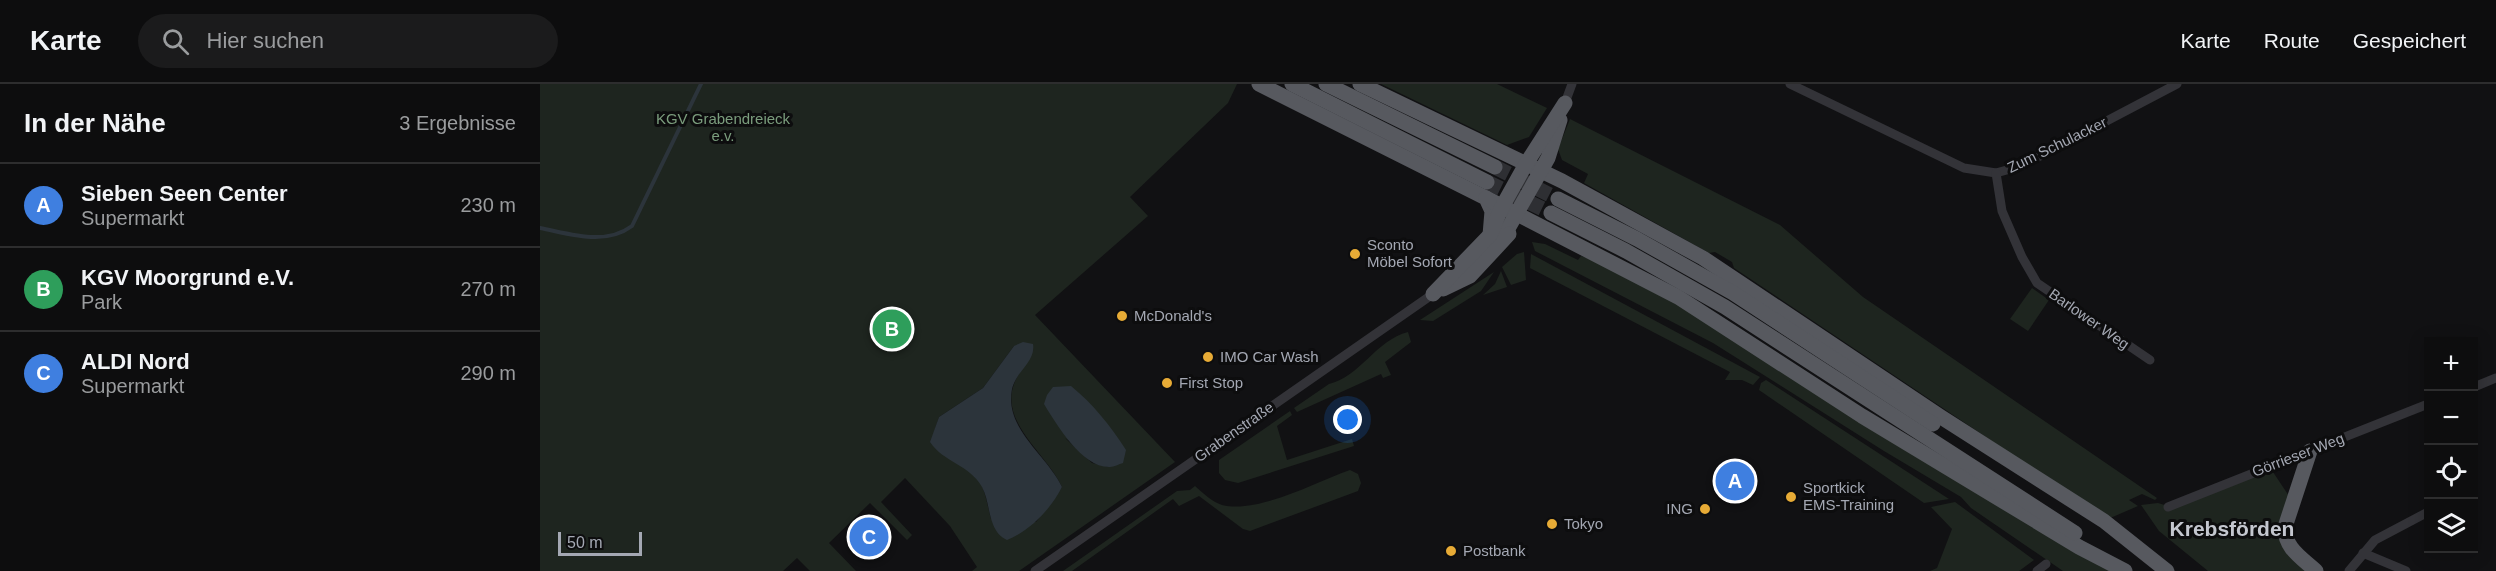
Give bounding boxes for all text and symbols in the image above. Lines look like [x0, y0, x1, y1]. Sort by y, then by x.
search box [138, 14, 558, 68]
text: Karte [30, 25, 102, 56]
icon: search [159, 25, 192, 58]
text: Hier suchen [207, 28, 324, 53]
text: Karte [2181, 29, 2231, 52]
text: Route [2264, 29, 2320, 52]
text: Gespeichert [2353, 29, 2466, 52]
text: In der Nähe [24, 108, 166, 138]
park label: KGV Grabendreieck e.v. [656, 110, 791, 144]
text: 3 Ergebnisse [399, 112, 516, 134]
street label: Zum Schulacker [2004, 113, 2109, 176]
text: Sieben Seen Center [81, 181, 288, 206]
text: A [36, 194, 51, 216]
text: 230 m [460, 194, 516, 216]
text: Supermarkt [81, 207, 184, 229]
place label: Sconto Möbel Sofort [1367, 236, 1453, 270]
marker: Sconto Möbel Sofort [1348, 247, 1362, 261]
text: KGV Moorgrund e.V. [81, 265, 294, 290]
text: B [36, 278, 51, 300]
text: 270 m [460, 278, 516, 300]
street label: Barlower Weg [2046, 285, 2133, 352]
text: Park [81, 291, 122, 313]
pin: B [872, 306, 912, 352]
place label: McDonald's [1134, 307, 1212, 324]
marker: McDonald's [1115, 309, 1129, 323]
map controls [2424, 337, 2478, 553]
button: + [2424, 337, 2478, 391]
place label: IMO Car Wash [1220, 348, 1319, 365]
text: ALDI Nord [81, 349, 190, 374]
marker: IMO Car Wash [1201, 350, 1215, 364]
text: C [36, 362, 51, 384]
text: 290 m [460, 362, 516, 384]
place label: First Stop [1179, 374, 1243, 391]
text: Supermarkt [81, 375, 184, 397]
marker: First Stop [1160, 376, 1174, 390]
button: − [2424, 391, 2478, 445]
street label: Grabenstraße [1191, 398, 1276, 465]
your location [1333, 405, 1362, 434]
street label: Görrieser Weg [2249, 429, 2346, 480]
button: locate [2424, 445, 2478, 499]
pin: A [1716, 458, 1754, 504]
place label: Sportkick EMS-Training [1803, 479, 1894, 513]
marker: Sportkick EMS-Training [1784, 490, 1798, 504]
button: layers [2424, 499, 2478, 553]
place label: ING [1666, 500, 1693, 517]
marker: ING [1698, 502, 1712, 516]
pin: C [850, 514, 888, 560]
place label: Tokyo [1564, 515, 1603, 532]
marker: Tokyo [1545, 517, 1559, 531]
district label: Krebsförden [2170, 517, 2294, 540]
scale bar [558, 529, 642, 556]
text: 50 m [567, 534, 603, 551]
place label: Postbank [1463, 542, 1526, 559]
marker: Postbank [1444, 544, 1458, 558]

